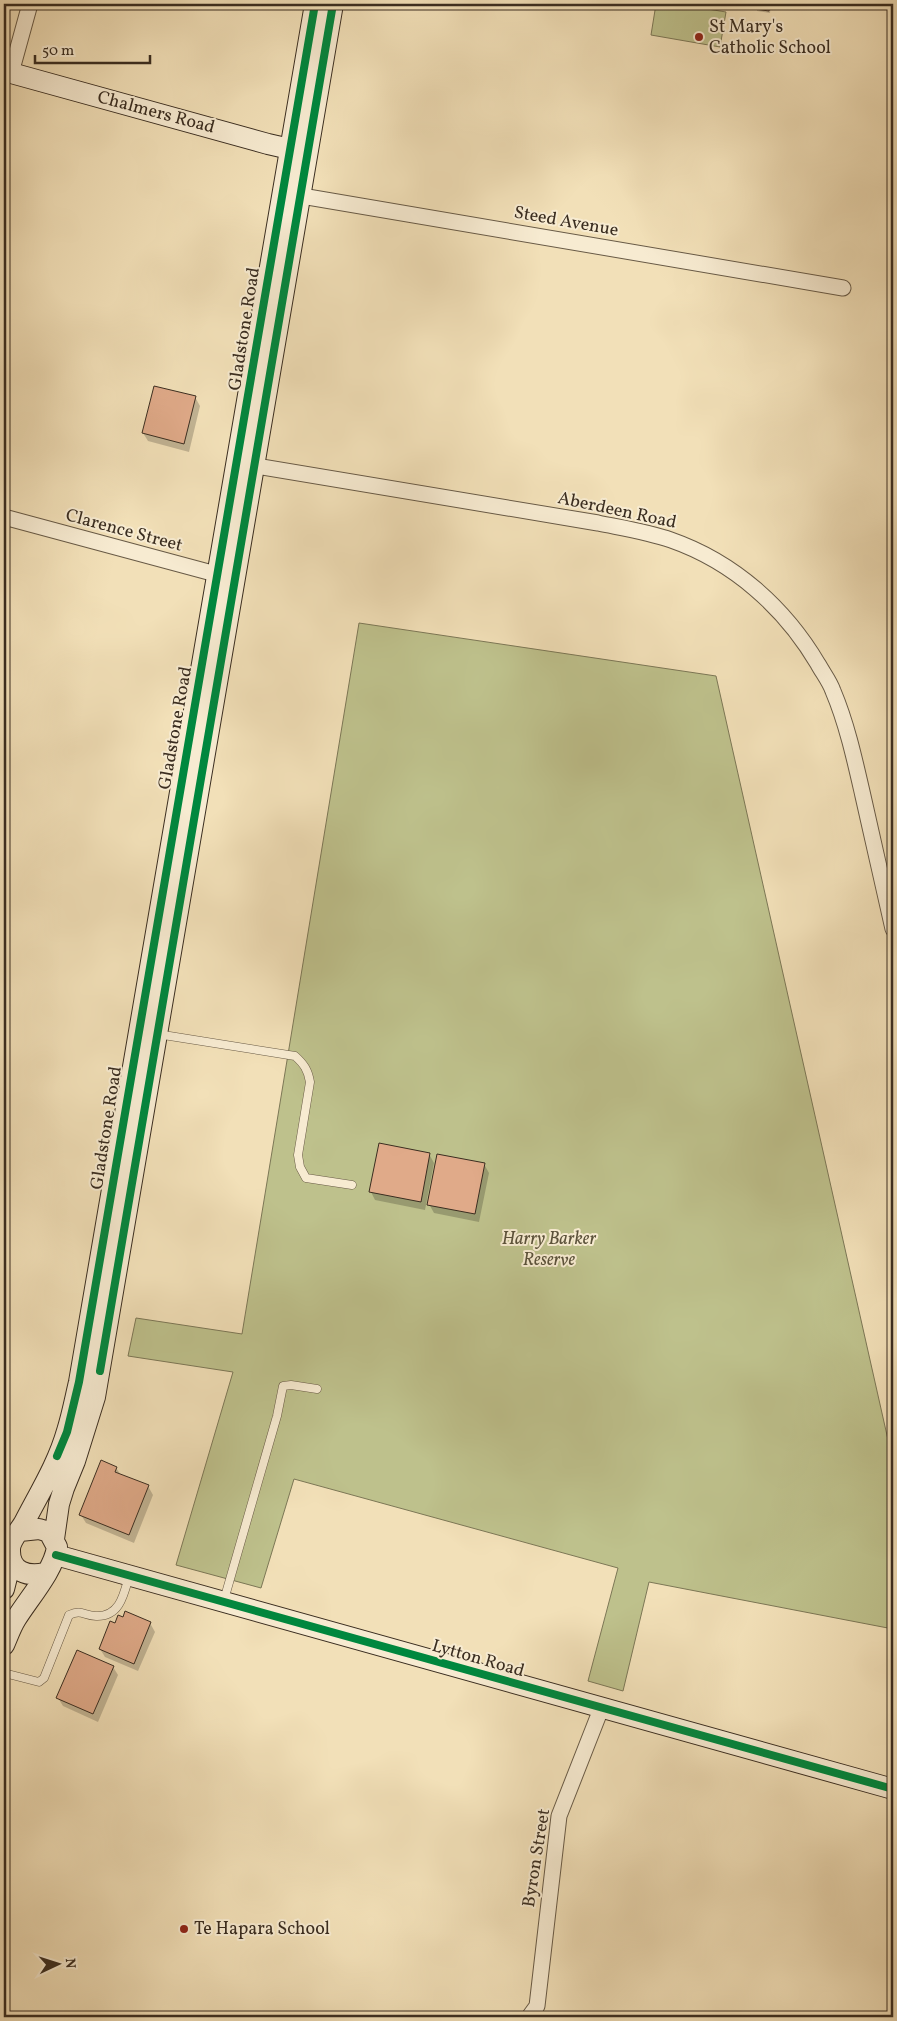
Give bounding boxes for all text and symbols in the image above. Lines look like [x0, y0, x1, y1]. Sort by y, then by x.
place label: St Mary's Catholic School [709, 15, 831, 61]
marker: St Mary's Catholic School [693, 31, 705, 43]
scale bar [35, 32, 150, 64]
text: 50 m [42, 41, 74, 62]
street label: Chalmers Road [94, 85, 218, 141]
street label: Steed Avenue [512, 201, 620, 243]
street label: Gladstone Road [223, 266, 267, 392]
street label: Aberdeen Road [555, 486, 679, 536]
street label: Clarence Street [63, 503, 185, 559]
street label: Gladstone Road [153, 664, 199, 792]
street label: Gladstone Road [85, 1065, 129, 1191]
park label: Harry Barker Reserve [502, 1227, 596, 1273]
street label: Lytton Road [429, 1634, 527, 1684]
street label: Byron Street [517, 1807, 557, 1909]
place label: Te Hapara School [194, 1917, 330, 1942]
marker: Te Hapara School [178, 1923, 190, 1935]
north arrow [32, 1938, 82, 1988]
text: N [60, 1957, 79, 1969]

